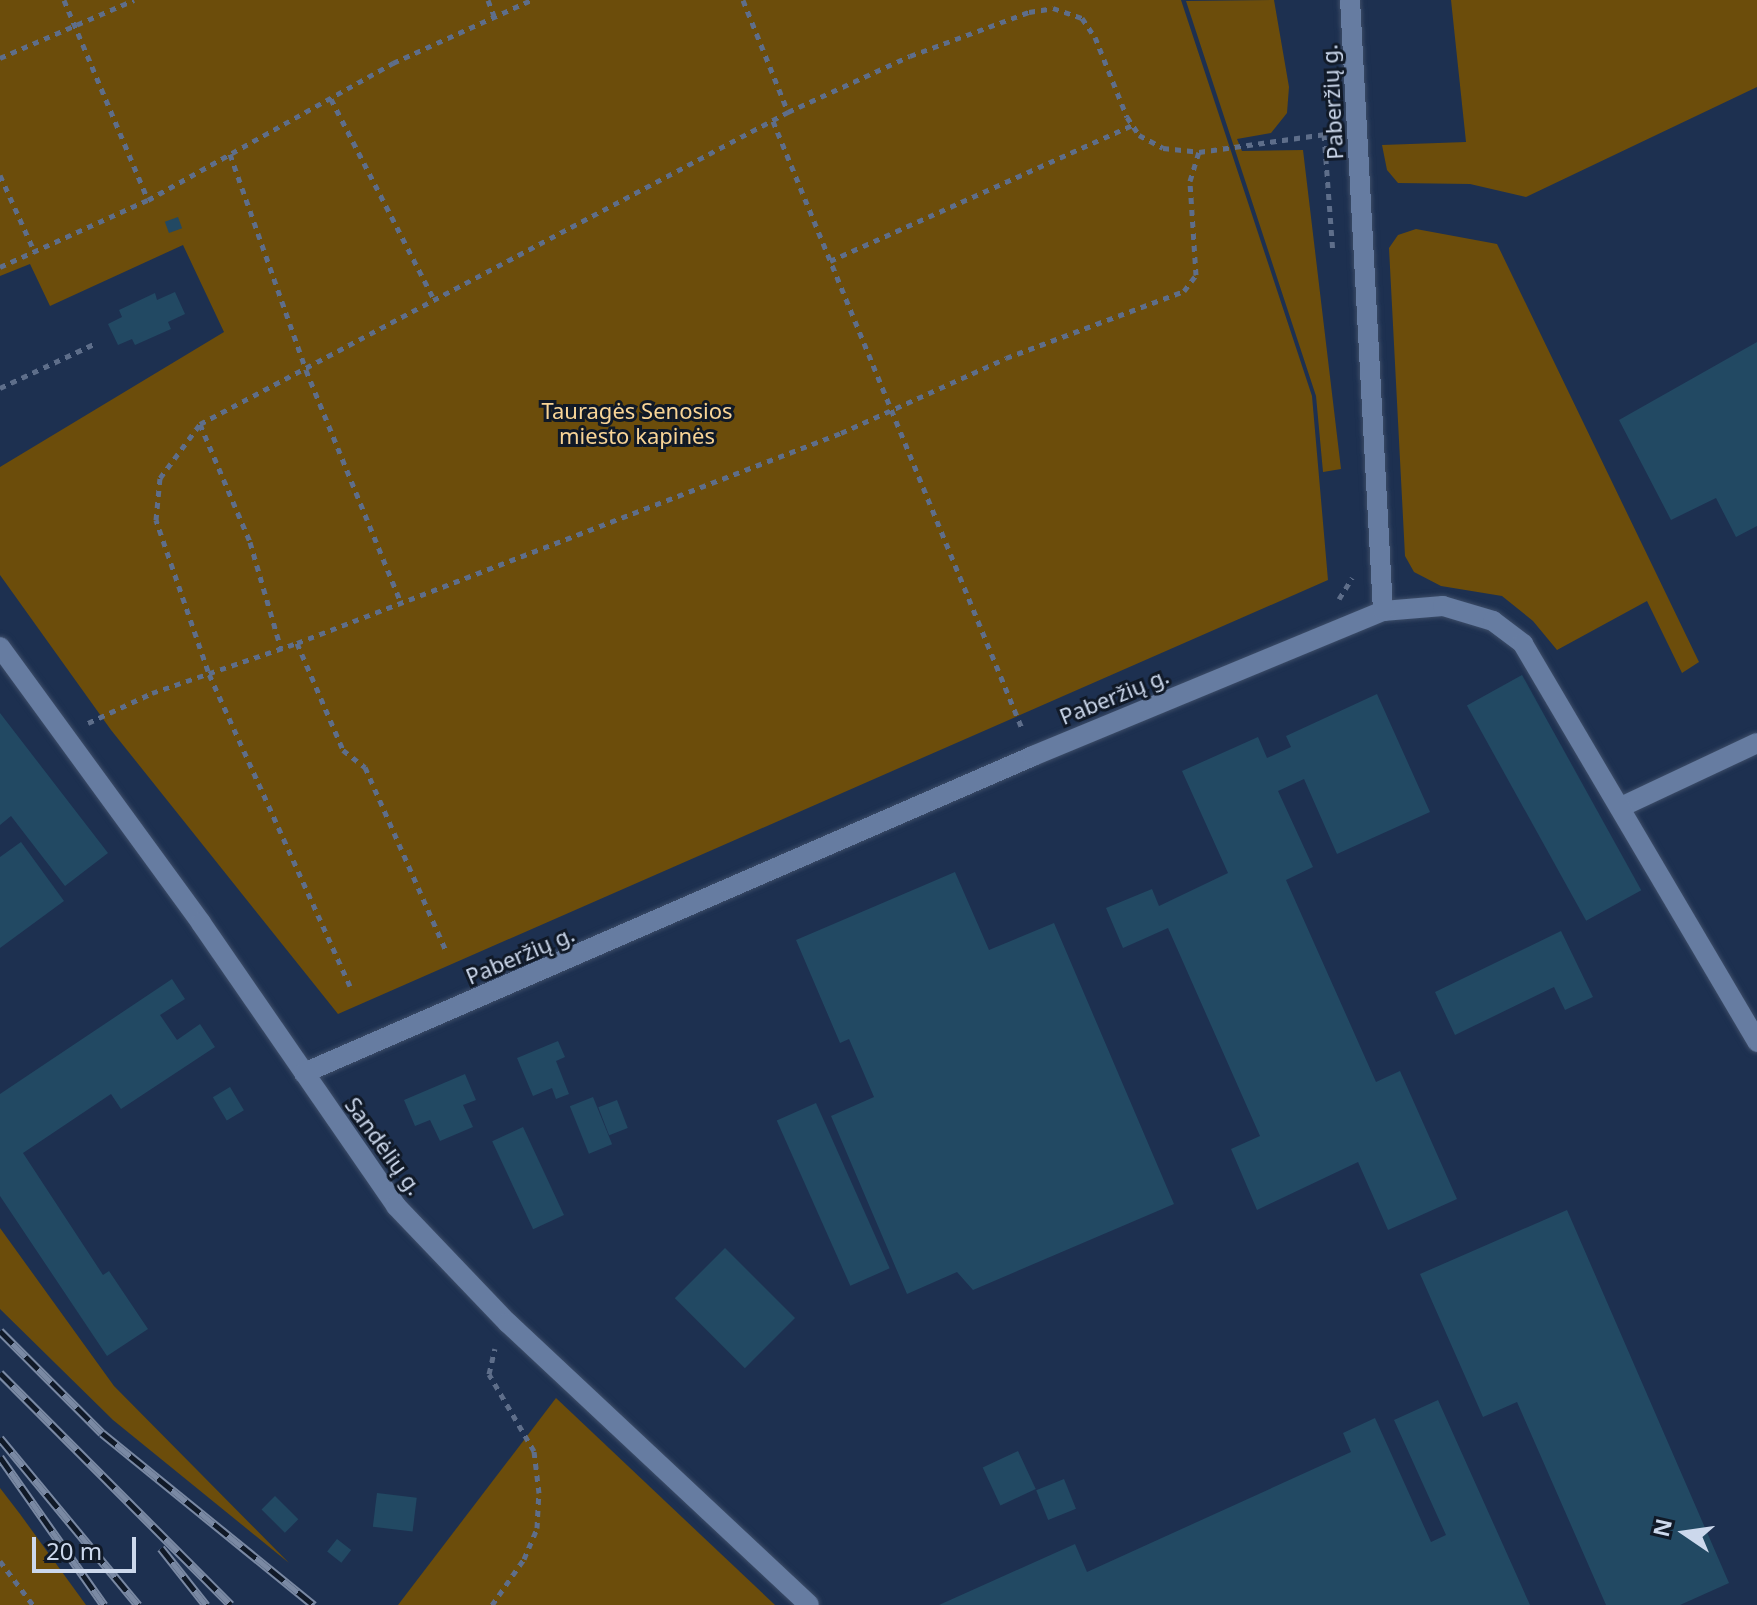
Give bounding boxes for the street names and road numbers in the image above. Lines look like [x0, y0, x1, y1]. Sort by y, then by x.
street label: Paberžių g. [1316, 44, 1348, 160]
street label: Paberžių g. [1056, 662, 1172, 730]
street label: Paberžių g. [462, 920, 578, 990]
street label: Sandėlių g. [340, 1092, 428, 1200]

